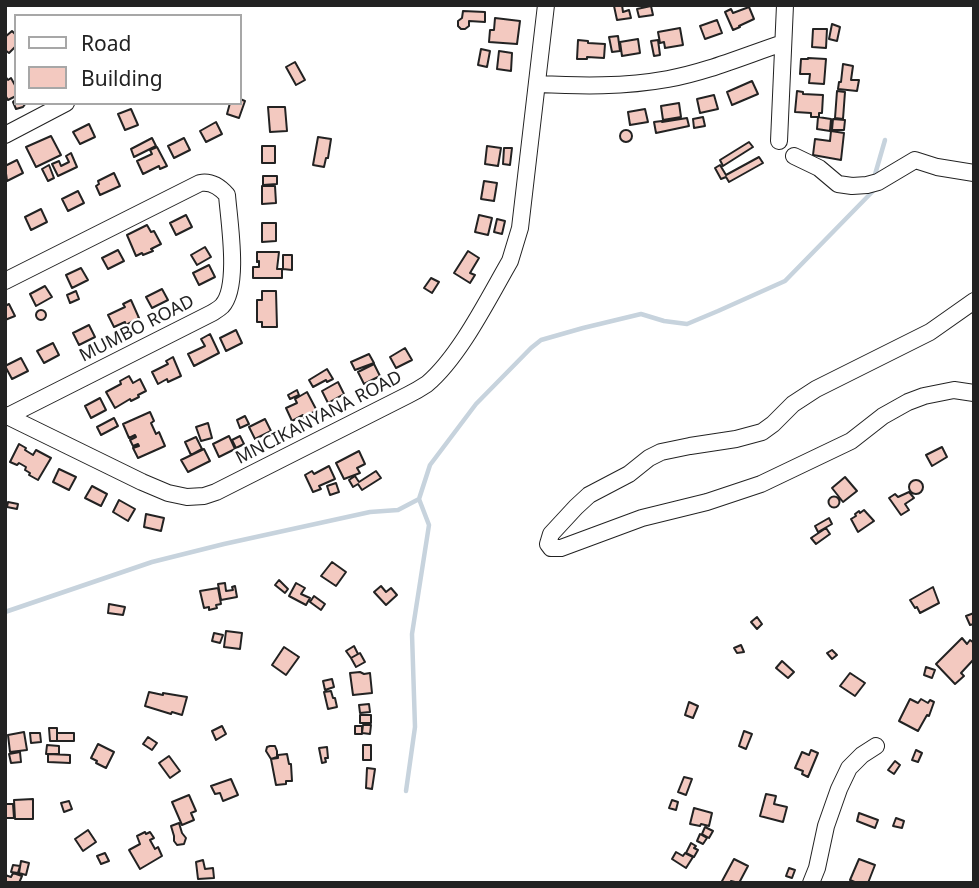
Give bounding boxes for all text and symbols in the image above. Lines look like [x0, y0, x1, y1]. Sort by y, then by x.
legend [14, 14, 242, 105]
text: Road [81, 29, 131, 57]
text: Building [81, 64, 163, 92]
street label: MUMBO ROAD [76, 291, 198, 367]
street label: MNCIKANYANA ROAD [232, 367, 406, 469]

